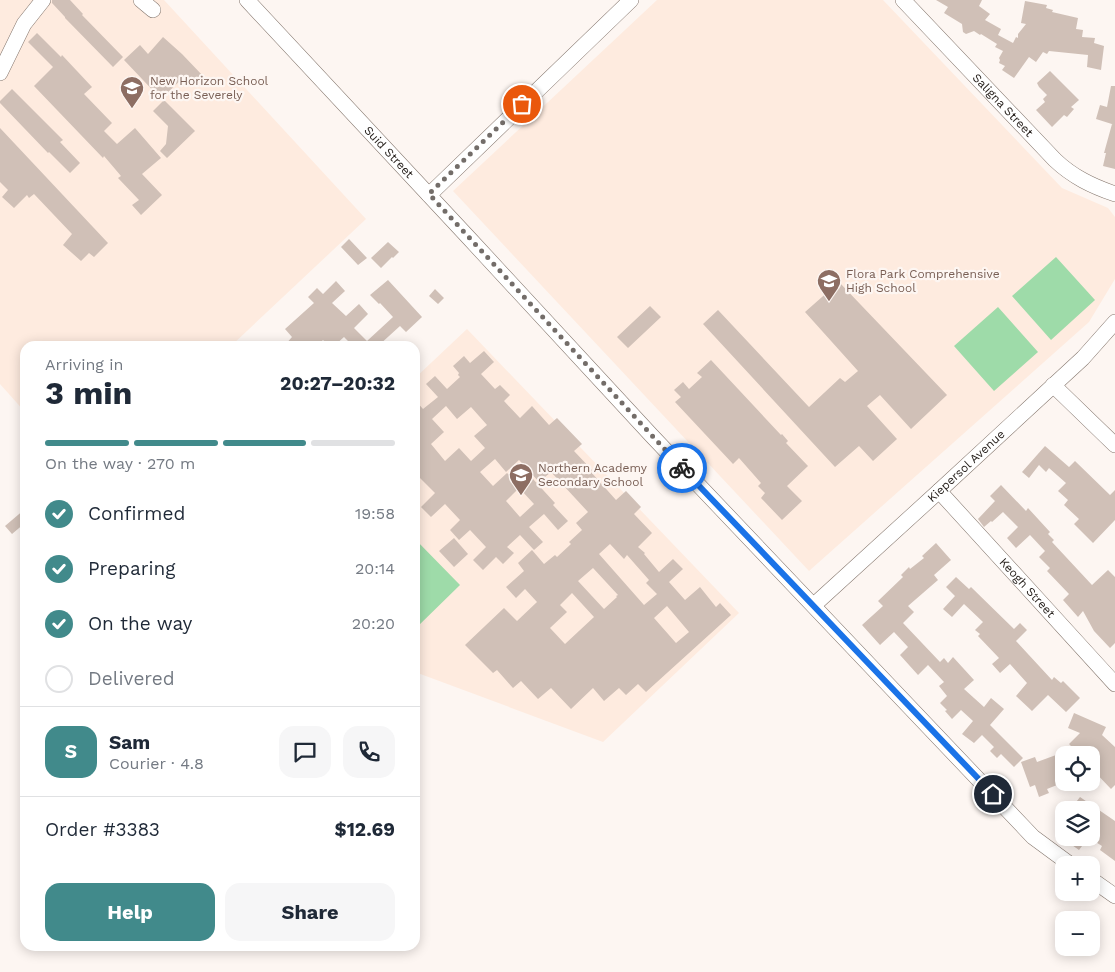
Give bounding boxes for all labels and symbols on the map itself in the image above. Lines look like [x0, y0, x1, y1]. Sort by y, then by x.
street label: Saligna Street [970, 71, 1036, 140]
place label: New Horizon School for the Severely [150, 74, 269, 102]
school or university icon: New Horizon School for the Severely [119, 75, 145, 109]
pin [501, 83, 543, 125]
street label: Suid Street [361, 123, 416, 181]
place label: Flora Park Comprehensive High School [846, 267, 1000, 295]
school or university icon: Flora Park Comprehensive High School [816, 268, 842, 302]
street label: Kiepersol Avenue [925, 427, 1008, 505]
courier [657, 443, 707, 493]
place label: Northern Academy Secondary School [538, 461, 648, 489]
school or university icon: Northern Academy Secondary School [508, 462, 534, 496]
street label: Keogh Street [997, 555, 1058, 620]
pin [972, 773, 1014, 815]

